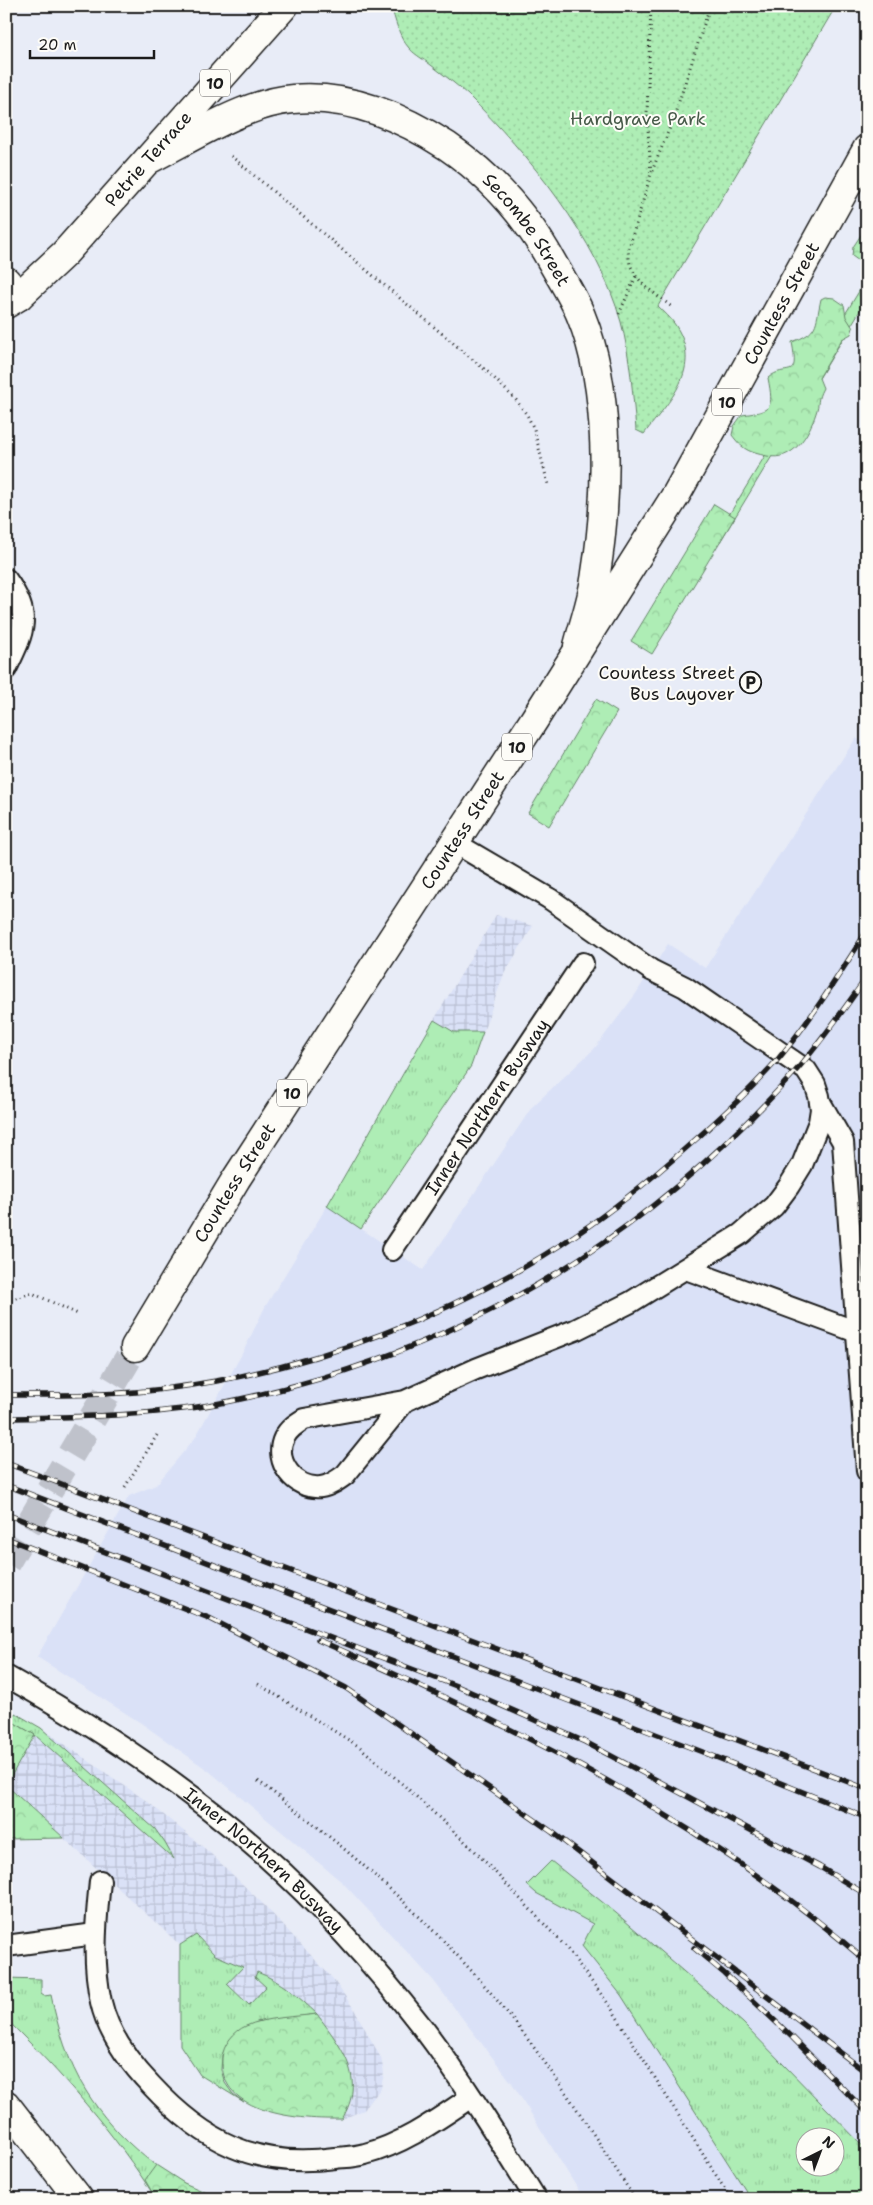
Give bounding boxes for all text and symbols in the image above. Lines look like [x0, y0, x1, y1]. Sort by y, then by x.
scale bar [30, 28, 154, 60]
text: 20 m [38, 35, 77, 55]
road number: 10 [200, 70, 230, 96]
street label: Petrie Terrace [99, 106, 197, 212]
park label: Hardgrave Park [570, 107, 706, 131]
street label: Secombe Street [477, 168, 576, 291]
street label: Countess Street [738, 238, 825, 369]
road number: 10 [712, 388, 742, 416]
place label: Countess Street Bus Layover [599, 661, 735, 706]
parking icon: Countess Street Bus Layover [739, 671, 763, 695]
road number: 10 [502, 734, 532, 760]
street label: Countess Street [415, 766, 510, 894]
street label: Inner Northern Busway [420, 1014, 555, 1200]
road number: 10 [277, 1080, 307, 1106]
street label: Countess Street [188, 1118, 281, 1247]
street label: Inner Northern Busway [179, 1782, 349, 1938]
north arrow [796, 2128, 846, 2178]
text: N [819, 2132, 839, 2153]

